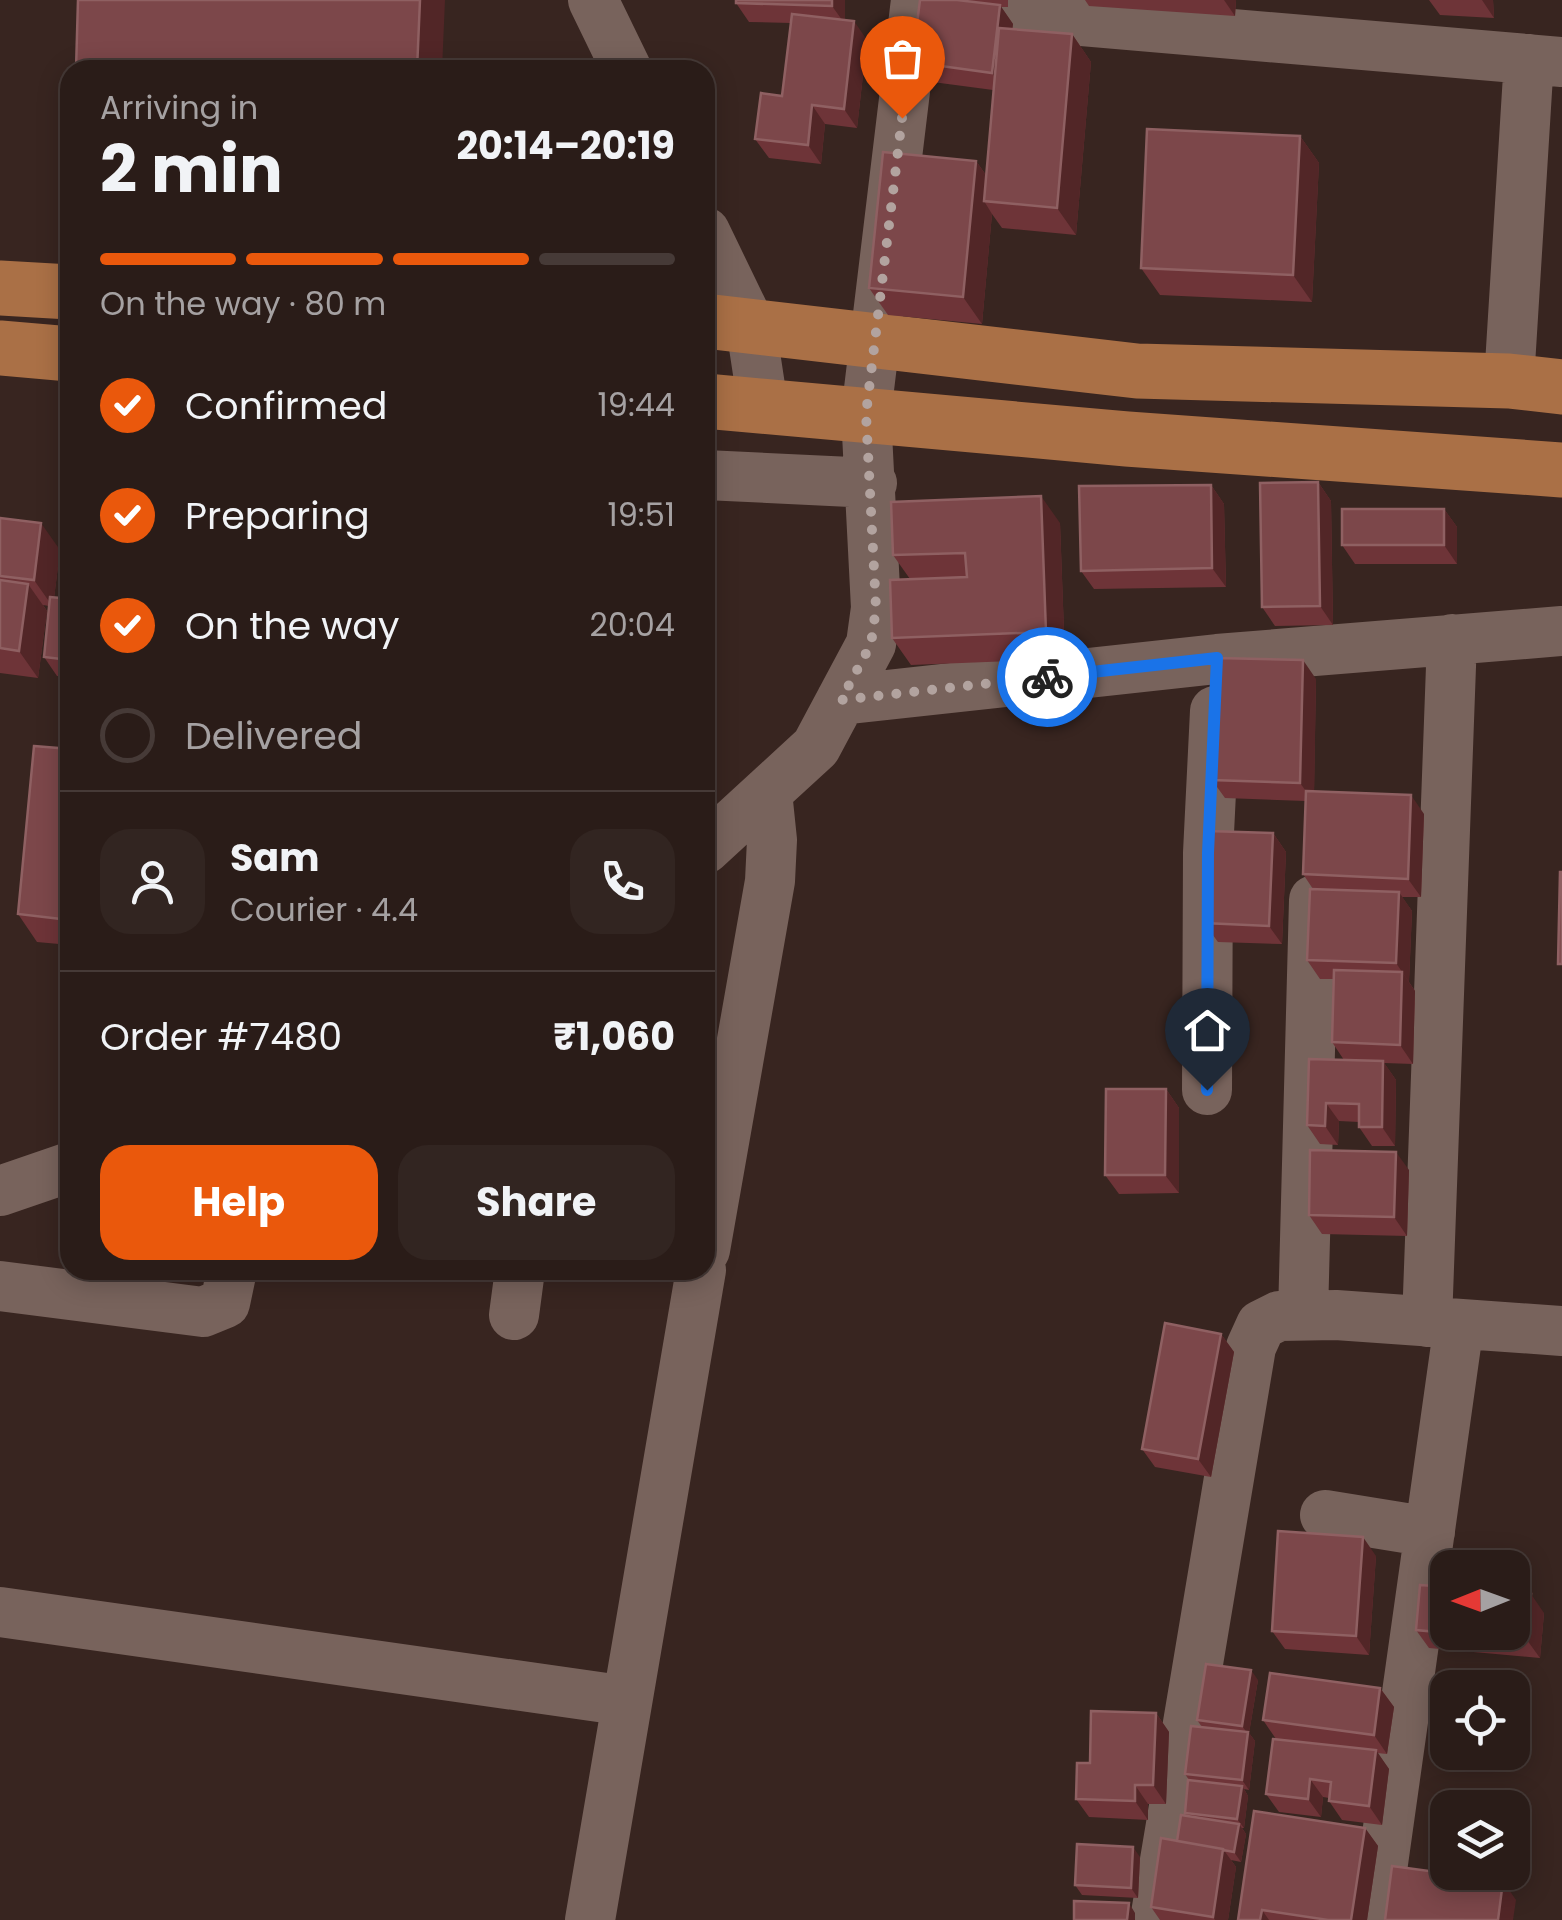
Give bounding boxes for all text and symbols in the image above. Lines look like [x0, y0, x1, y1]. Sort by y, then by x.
pin [860, 16, 945, 119]
icon: bag [875, 31, 930, 86]
text: Arriving in [100, 85, 258, 130]
text: 20:14–20:19 [456, 119, 675, 172]
text: 2 min [100, 124, 283, 215]
text: On the way · 80 m [100, 281, 386, 326]
icon: check [100, 378, 155, 433]
text: Confirmed [185, 379, 387, 432]
text: 19:44 [598, 382, 675, 427]
icon: check [100, 488, 155, 543]
text: Preparing [185, 489, 370, 542]
text: 19:51 [607, 492, 675, 537]
icon: check [100, 598, 155, 653]
text: On the way [185, 599, 399, 652]
text: 20:04 [589, 602, 675, 647]
courier [997, 627, 1097, 727]
icon: bike [1020, 650, 1075, 705]
text: Delivered [185, 709, 362, 762]
button: person [100, 829, 205, 934]
button: phone [570, 829, 675, 934]
text: Sam [230, 831, 319, 884]
text: Courier · 4.4 [230, 887, 418, 932]
pin [1165, 988, 1250, 1091]
icon: home [1180, 1003, 1235, 1058]
text: Order #7480 [100, 1010, 342, 1063]
text: ₹1,060 [553, 1010, 675, 1063]
button: Help [100, 1145, 378, 1260]
button: Share [398, 1145, 675, 1260]
north arrow [1430, 1550, 1530, 1650]
map controls [1430, 1550, 1530, 1890]
button: locate [1430, 1670, 1530, 1770]
button: layers [1430, 1790, 1530, 1890]

